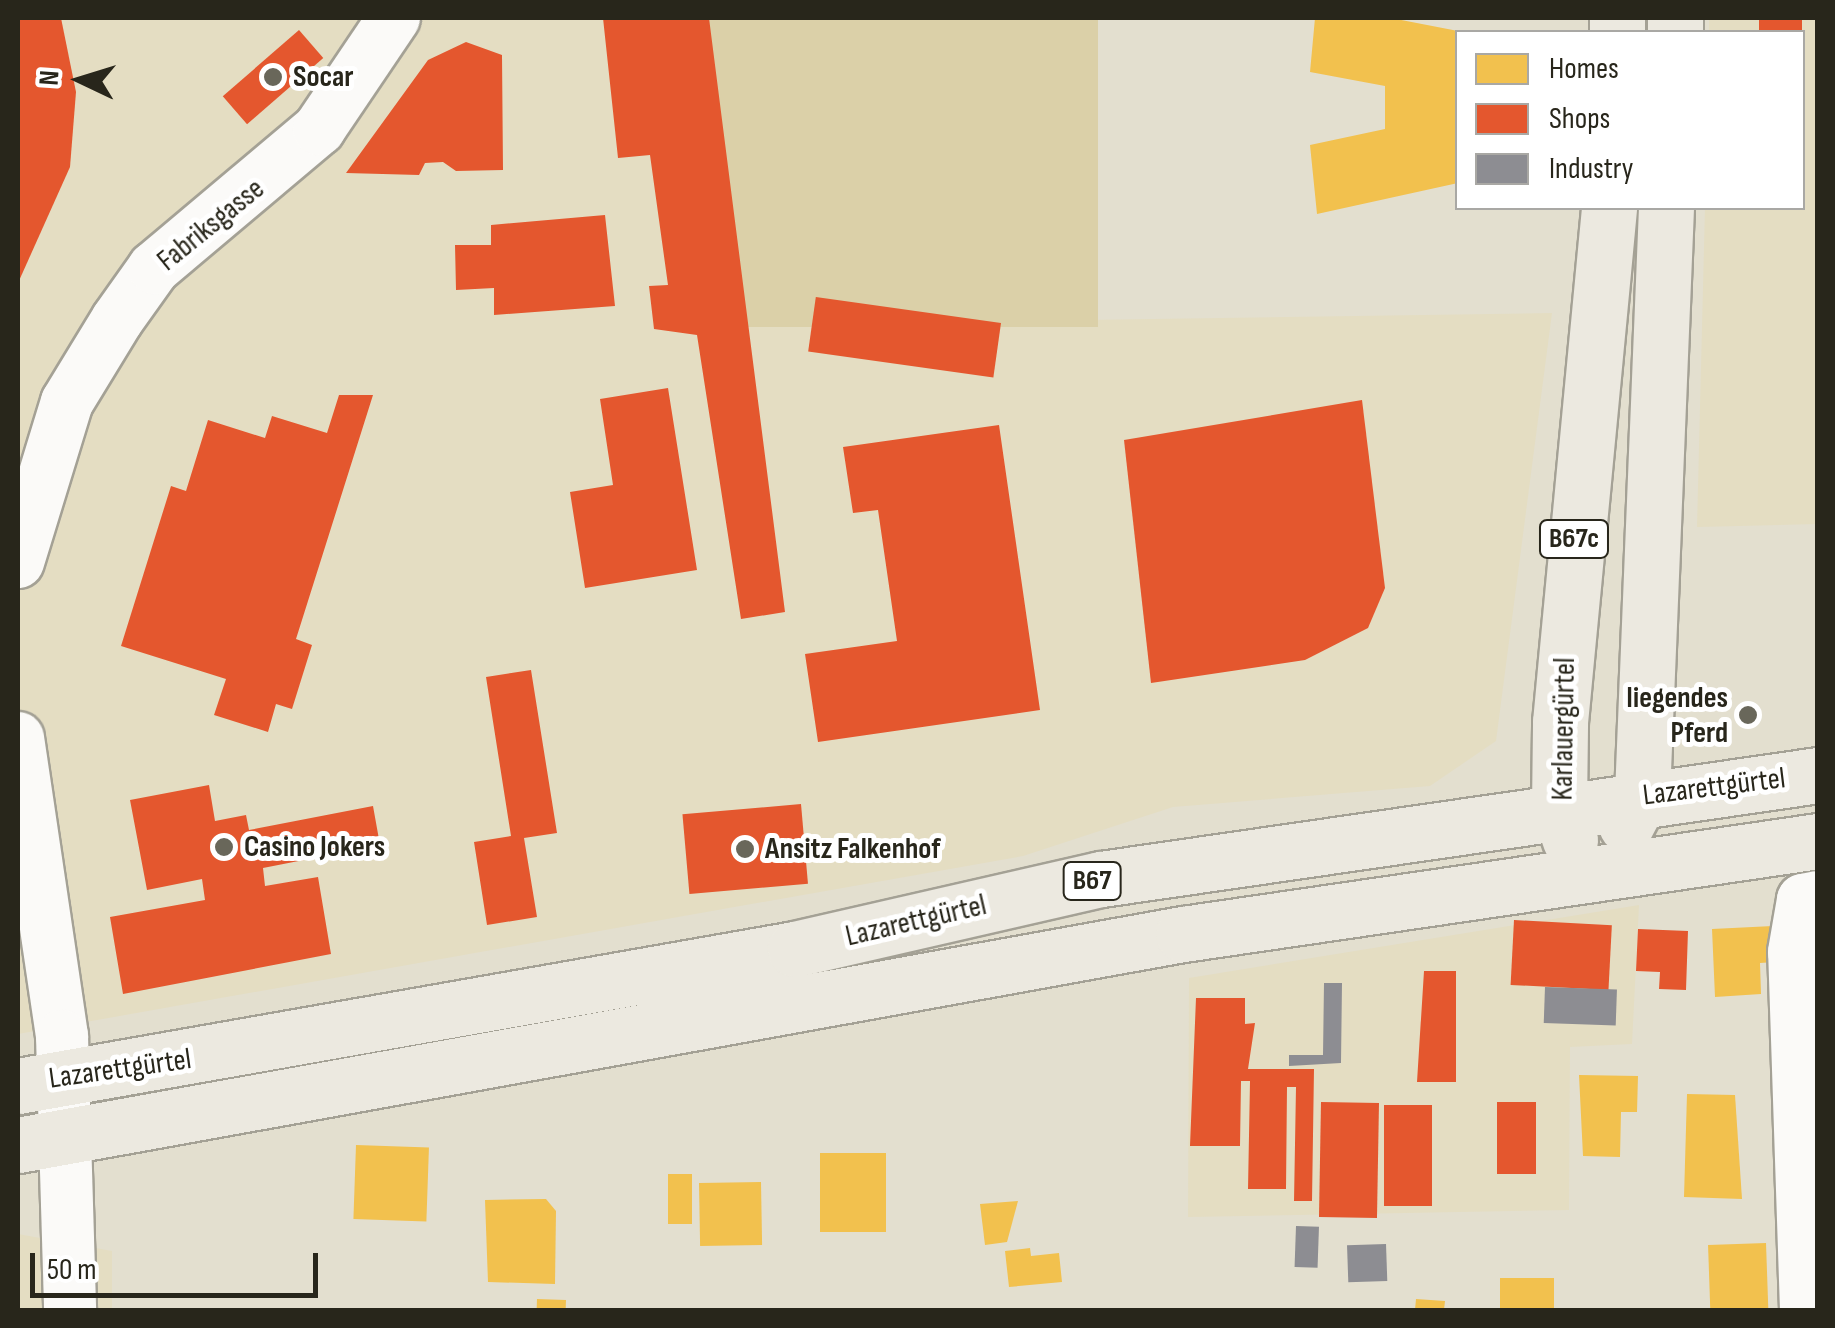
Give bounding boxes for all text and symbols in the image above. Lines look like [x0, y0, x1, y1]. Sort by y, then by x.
north arrow [30, 30, 130, 130]
legend [1455, 30, 1805, 210]
text: Homes [1549, 51, 1619, 87]
place label: Socar [293, 59, 354, 95]
marker: Socar [262, 66, 284, 88]
text: N [33, 69, 67, 86]
text: Shops [1549, 101, 1610, 137]
text: Industry [1549, 151, 1633, 187]
street label: Fabriksgasse [150, 171, 272, 279]
road number: B67c [1536, 516, 1612, 562]
street label: Karlauergürtel [1545, 657, 1583, 801]
place label: liegendes Pferd [1627, 680, 1728, 750]
marker: liegendes Pferd [1737, 704, 1759, 726]
street label: Lazarettgürtel [1641, 760, 1787, 814]
place label: Casino Jokers [244, 829, 385, 865]
place label: Ansitz Falkenhof [765, 831, 941, 867]
marker: Casino Jokers [213, 836, 235, 858]
marker: Ansitz Falkenhof [734, 838, 756, 860]
road number: B67 [1062, 858, 1122, 904]
street label: Lazarettgürtel [842, 887, 990, 955]
street label: Lazarettgürtel [47, 1041, 193, 1097]
scale bar [35, 1233, 322, 1295]
text: 50 m [47, 1252, 96, 1288]

